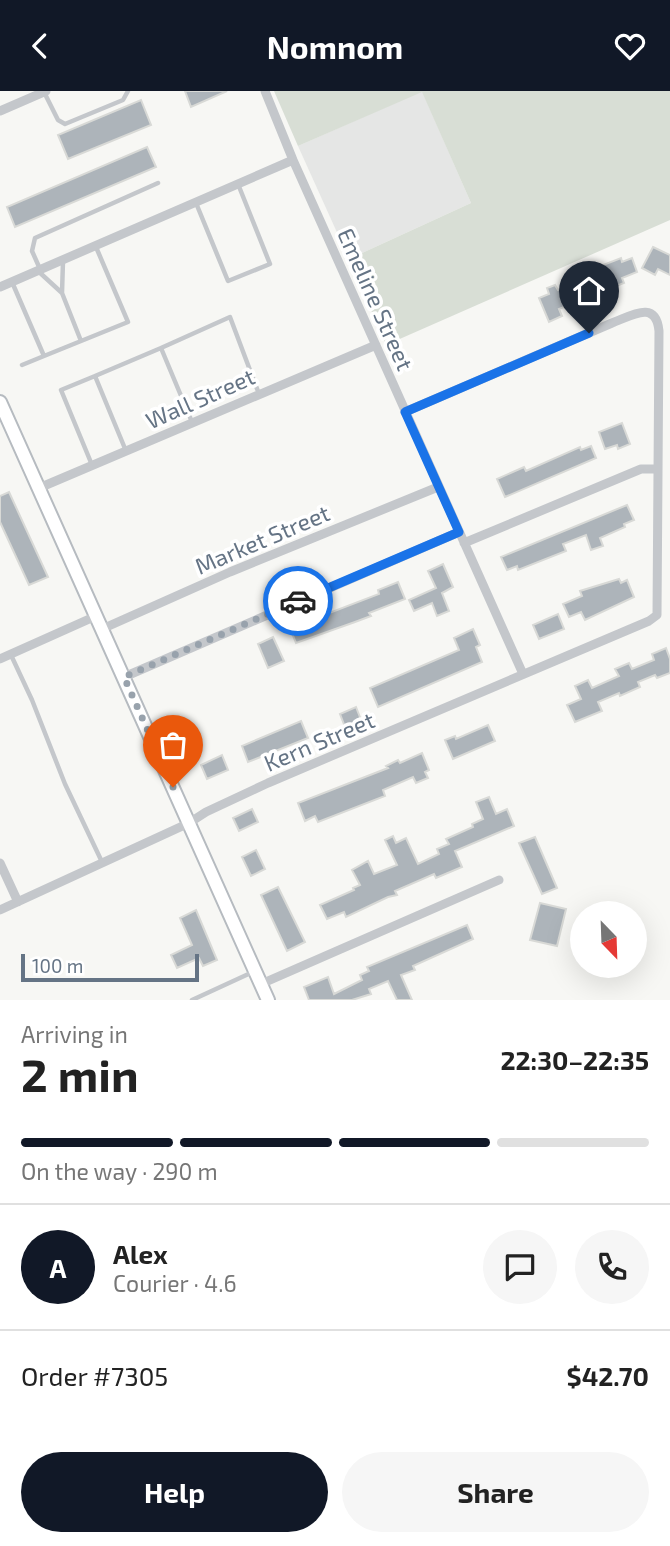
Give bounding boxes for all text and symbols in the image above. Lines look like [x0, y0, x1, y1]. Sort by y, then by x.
icon: back [21, 27, 59, 65]
text: Nomnom [267, 27, 403, 65]
icon: heart [611, 27, 649, 65]
street label: Emeline Street [332, 224, 420, 375]
pin [559, 261, 619, 333]
icon: home [570, 272, 608, 310]
street label: Wall Street [141, 361, 259, 434]
street label: Market Street [190, 498, 334, 580]
courier [263, 566, 333, 636]
icon: car [279, 582, 317, 620]
street label: Kern Street [260, 705, 379, 777]
pin [143, 715, 203, 787]
icon: bag [154, 726, 192, 764]
north arrow [570, 901, 648, 978]
map controls [570, 901, 647, 978]
scale bar [21, 951, 200, 983]
text: 100 m [32, 954, 83, 977]
text: Arriving in [21, 1020, 128, 1048]
text: 22:30–22:35 [500, 1044, 649, 1075]
text: 2 min [21, 1046, 139, 1101]
text: On the way · 290 m [21, 1157, 218, 1185]
button: chat [483, 1230, 557, 1304]
button: phone [575, 1230, 649, 1304]
text: Alex [113, 1238, 168, 1269]
text: A [50, 1252, 66, 1283]
text: Courier · 4.6 [113, 1269, 237, 1297]
text: Order #7305 [21, 1360, 168, 1391]
text: $42.70 [567, 1360, 649, 1391]
button: Help [21, 1452, 328, 1532]
button: Share [342, 1452, 649, 1532]

